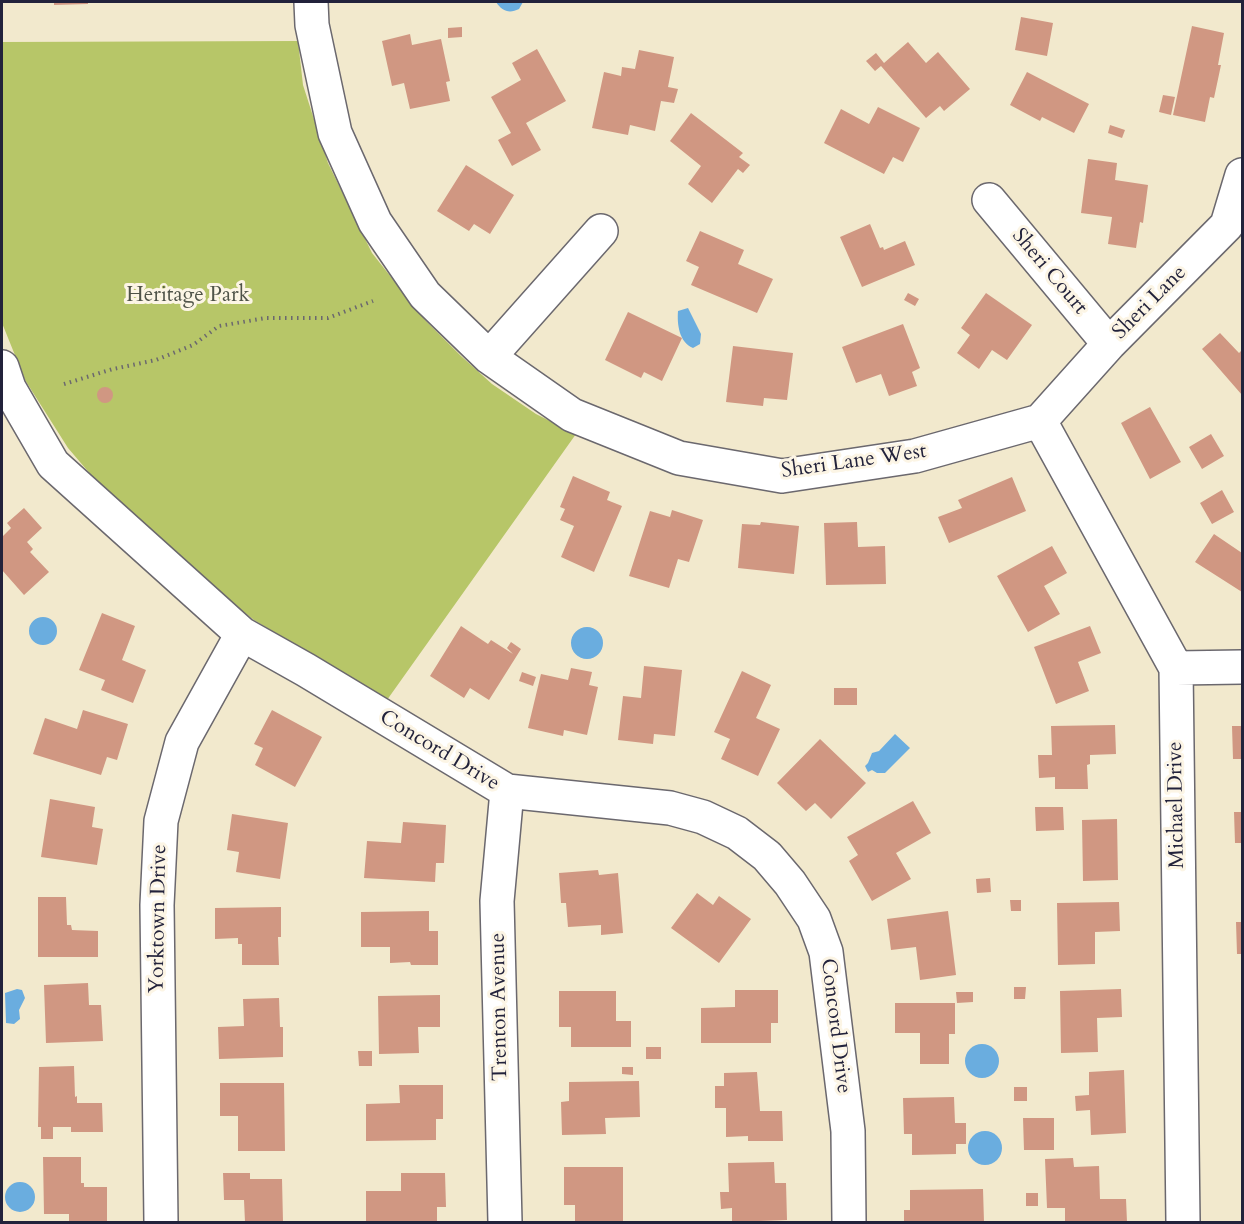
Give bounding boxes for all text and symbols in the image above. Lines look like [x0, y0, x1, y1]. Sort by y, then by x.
street label: Sheri Court [1006, 224, 1092, 320]
street label: Sheri Lane [1108, 261, 1192, 345]
park label: Heritage Park [126, 283, 250, 309]
street label: Sheri Lane West [780, 439, 928, 485]
street label: Concord Drive [374, 705, 504, 797]
street label: Michael Drive [1163, 741, 1191, 869]
street label: Yorktown Drive [145, 844, 173, 994]
street label: Trenton Avenue [486, 933, 514, 1081]
street label: Concord Drive [814, 957, 856, 1095]

